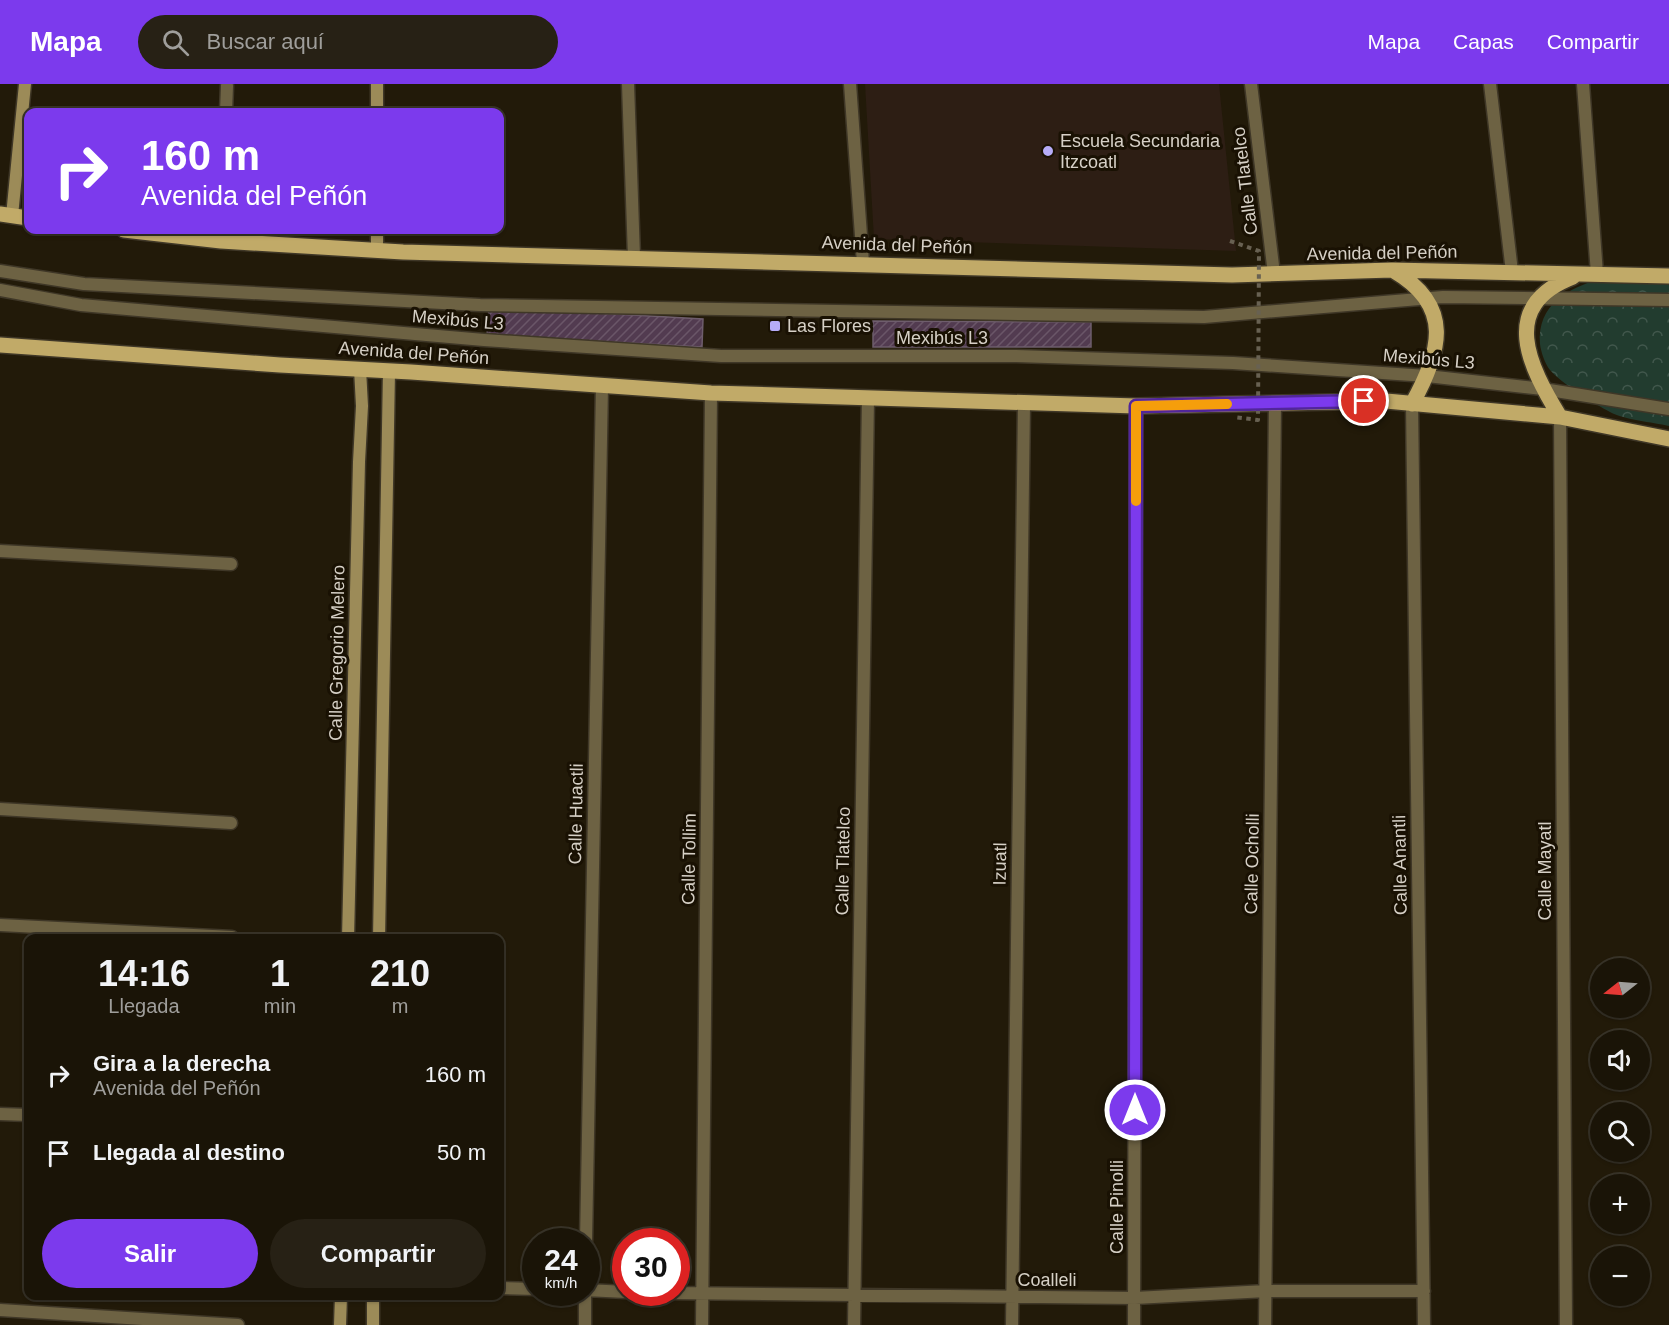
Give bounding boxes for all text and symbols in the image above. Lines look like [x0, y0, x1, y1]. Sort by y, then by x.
search box [138, 15, 558, 69]
text: Mapa [30, 26, 102, 57]
icon: search [159, 26, 192, 59]
text: Buscar aquí [207, 29, 324, 54]
text: Mapa [1368, 30, 1420, 53]
text: Capas [1453, 30, 1514, 53]
text: Compartir [1547, 30, 1639, 53]
street label: Calle Tlatelco [1228, 126, 1262, 236]
place label: Escuela Secundaria Itzcoatl [1060, 131, 1221, 172]
icon: right [42, 132, 120, 210]
text: 160 m [141, 132, 260, 179]
marker: Escuela Secundaria Itzcoatl [1041, 144, 1055, 158]
text: Avenida del Peñón [141, 181, 367, 211]
street label: Avenida del Peñón [821, 232, 973, 258]
street label: Avenida del Peñón [1306, 242, 1458, 264]
street label: Mexibús L3 [411, 306, 505, 334]
place label: Las Flores [787, 316, 871, 336]
marker: Las Flores [768, 319, 782, 333]
street label: Mexibús L3 [896, 328, 988, 348]
street label: Avenida del Peñón [338, 338, 490, 368]
street label: Mexibús L3 [1382, 345, 1476, 373]
pin [1338, 375, 1389, 426]
icon: arrive [1347, 384, 1380, 417]
street label: Calle Gregorio Melero [325, 565, 349, 741]
street label: Calle Huactli [565, 763, 587, 865]
street label: Calle Tlatelco [832, 806, 854, 916]
street label: Calle Tollim [678, 813, 700, 905]
street label: Calle Ocholli [1241, 813, 1263, 915]
street label: Calle Anantli [1389, 815, 1411, 915]
street label: Calle Mayatl [1535, 821, 1555, 921]
street label: Izuatl [990, 842, 1010, 886]
text: 14:16 [98, 953, 190, 994]
text: 1 [270, 953, 290, 994]
text: 210 [370, 953, 430, 994]
north arrow [1590, 958, 1650, 1018]
map controls [1590, 958, 1650, 1306]
text: Llegada [108, 995, 180, 1017]
text: min [264, 995, 296, 1017]
text: m [392, 995, 408, 1017]
button: sound [1590, 1030, 1650, 1090]
text: Gira a la derecha [93, 1051, 270, 1076]
icon: right [42, 1059, 75, 1092]
text: 160 m [425, 1062, 486, 1087]
text: Avenida del Peñón [93, 1077, 261, 1099]
position arrow [1103, 1078, 1167, 1142]
button: search [1590, 1102, 1650, 1162]
icon: arrive [42, 1137, 75, 1170]
text: Llegada al destino [93, 1140, 285, 1165]
text: 50 m [437, 1140, 486, 1165]
street label: Calle Pinolli [1107, 1160, 1127, 1254]
button: + [1590, 1174, 1650, 1234]
button: Salir [42, 1219, 258, 1288]
button: Compartir [270, 1219, 486, 1288]
speed limit sign: 30 [612, 1228, 690, 1306]
text: 24 [544, 1243, 578, 1276]
button: − [1590, 1246, 1650, 1306]
street label: Coalleli [1017, 1270, 1077, 1290]
text: km/h [545, 1274, 577, 1291]

